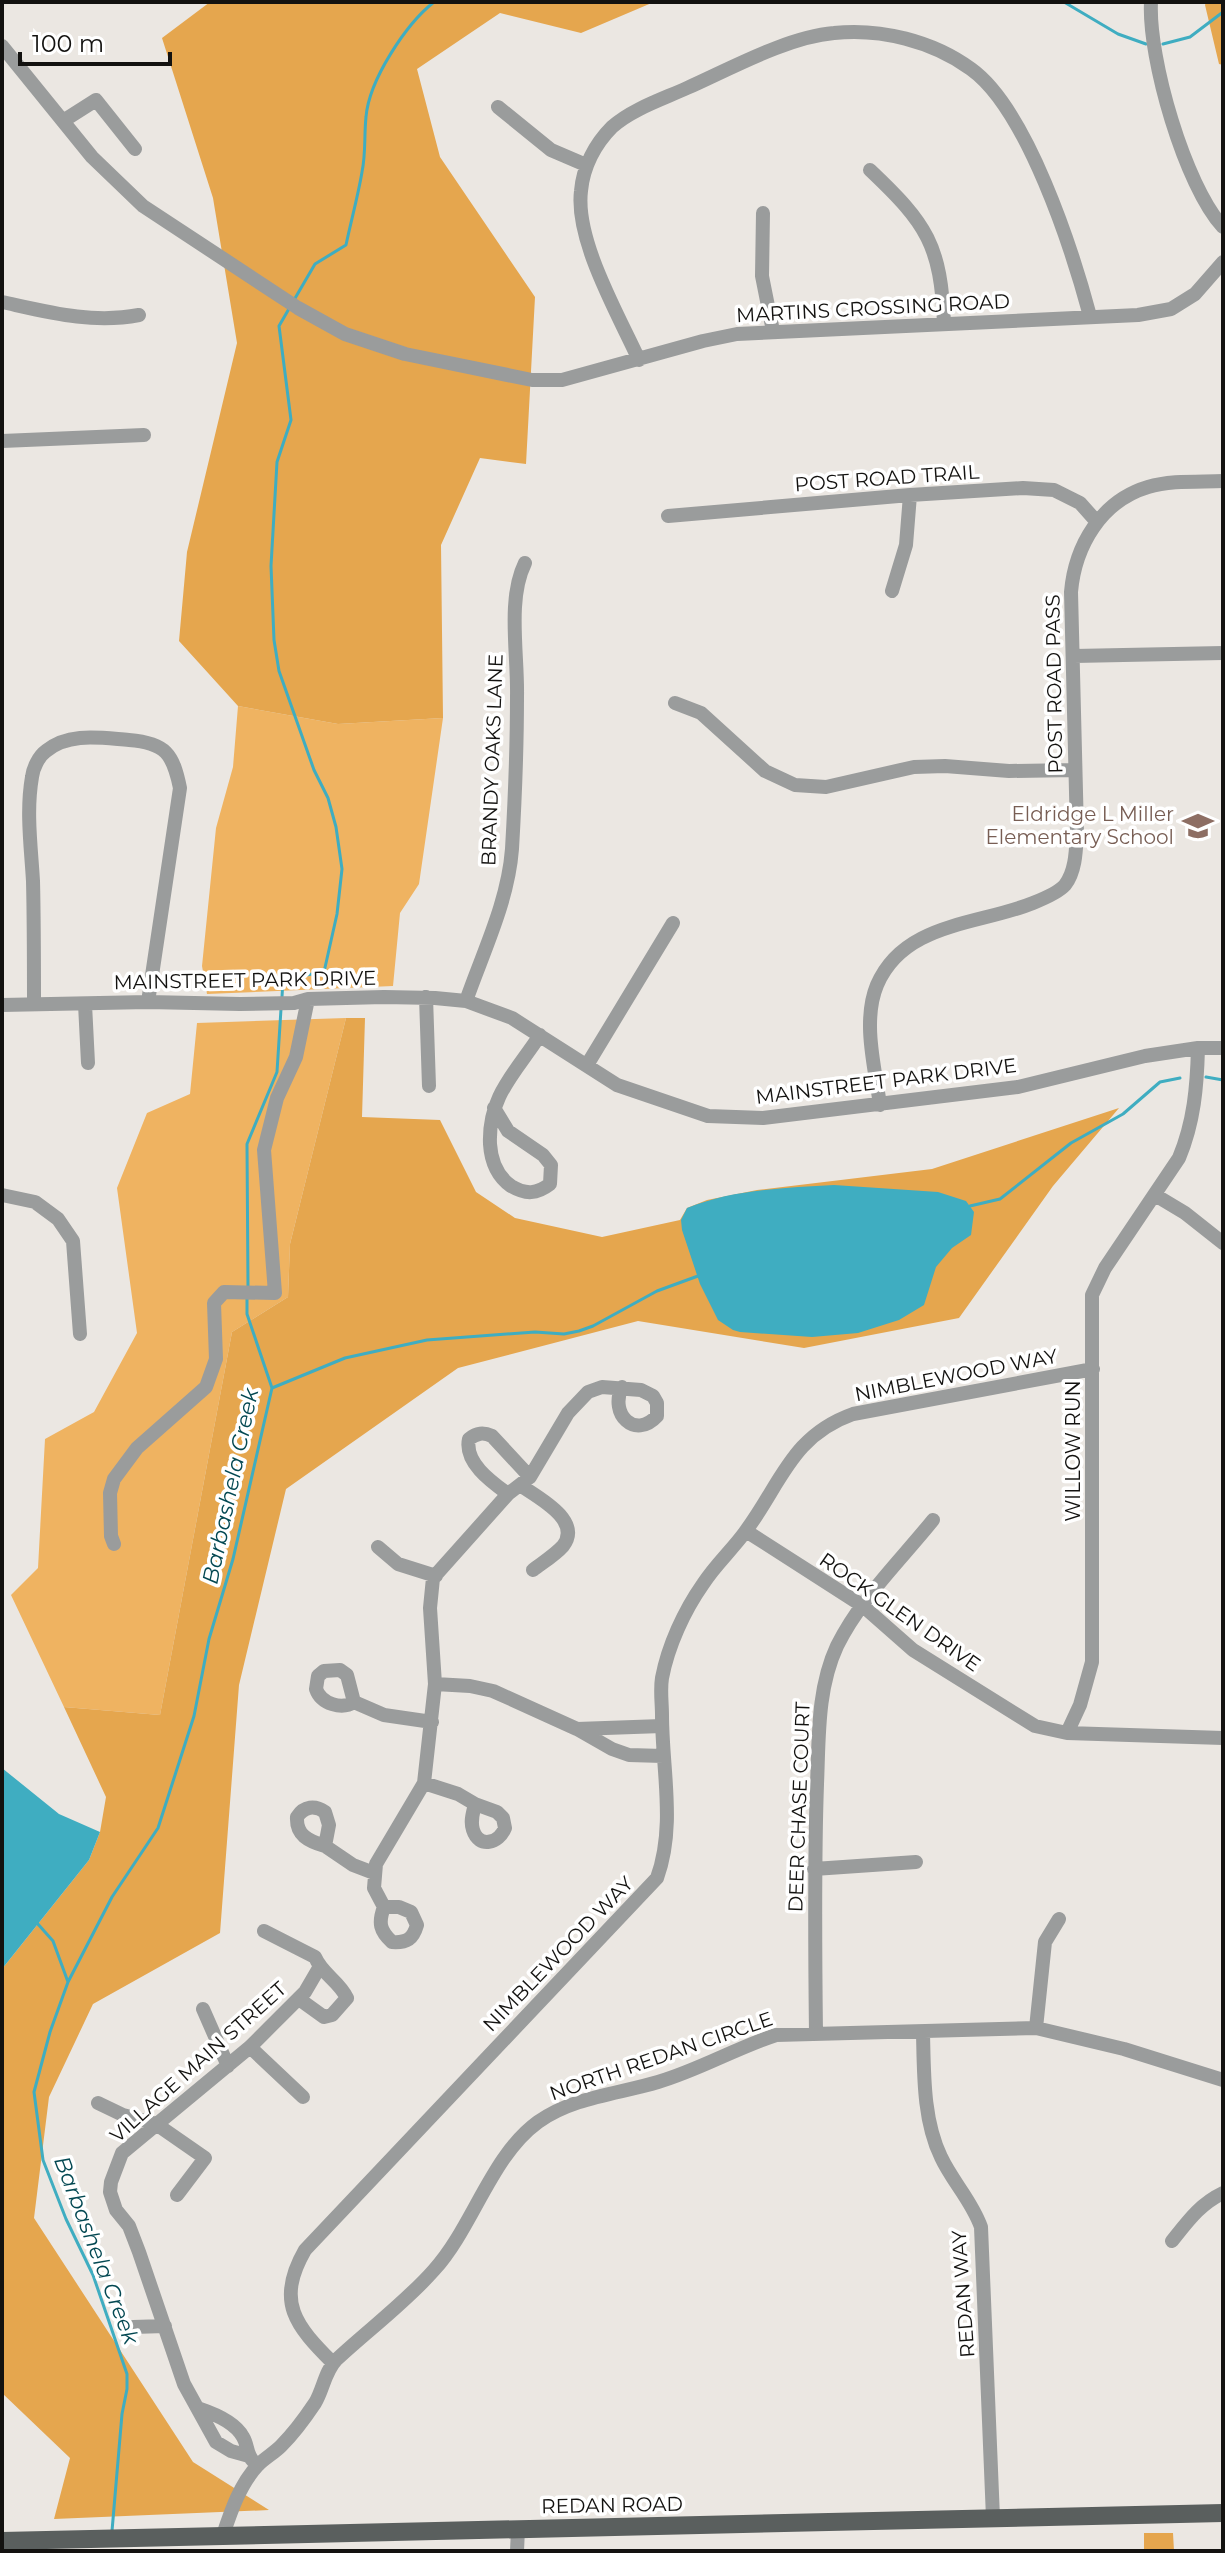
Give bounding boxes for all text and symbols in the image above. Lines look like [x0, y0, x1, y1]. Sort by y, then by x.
scale bar [20, 16, 170, 66]
text: 100 m [32, 29, 104, 58]
street label: MARTINS CROSSING ROAD [736, 289, 1010, 327]
street label: POST ROAD TRAIL [794, 460, 980, 496]
street label: POST ROAD PASS [1040, 594, 1068, 774]
street label: BRANDY OAKS LANE [476, 654, 508, 866]
place label: Eldridge L Miller Elementary School [985, 802, 1174, 849]
school or university icon: Eldridge L Miller Elementary School [1181, 809, 1215, 843]
street label: MAINSTREET PARK DRIVE [113, 966, 377, 994]
street label: MAINSTREET PARK DRIVE [754, 1053, 1018, 1109]
street label: NIMBLEWOOD WAY [853, 1343, 1060, 1406]
street label: WILLOW RUN [1061, 1380, 1085, 1522]
water label: Barbashela Creek [197, 1385, 265, 1586]
street label: ROCK GLEN DRIVE [815, 1547, 985, 1677]
street label: DEER CHASE COURT [783, 1701, 815, 1913]
street label: NIMBLEWOOD WAY [478, 1871, 638, 2036]
street label: VILLAGE MAIN STREET [105, 1976, 291, 2147]
street label: NORTH REDAN CIRCLE [546, 2007, 776, 2105]
water label: Barbashela Creek [48, 2152, 145, 2349]
street label: REDAN WAY [947, 2229, 979, 2358]
street label: REDAN ROAD [541, 2492, 683, 2518]

